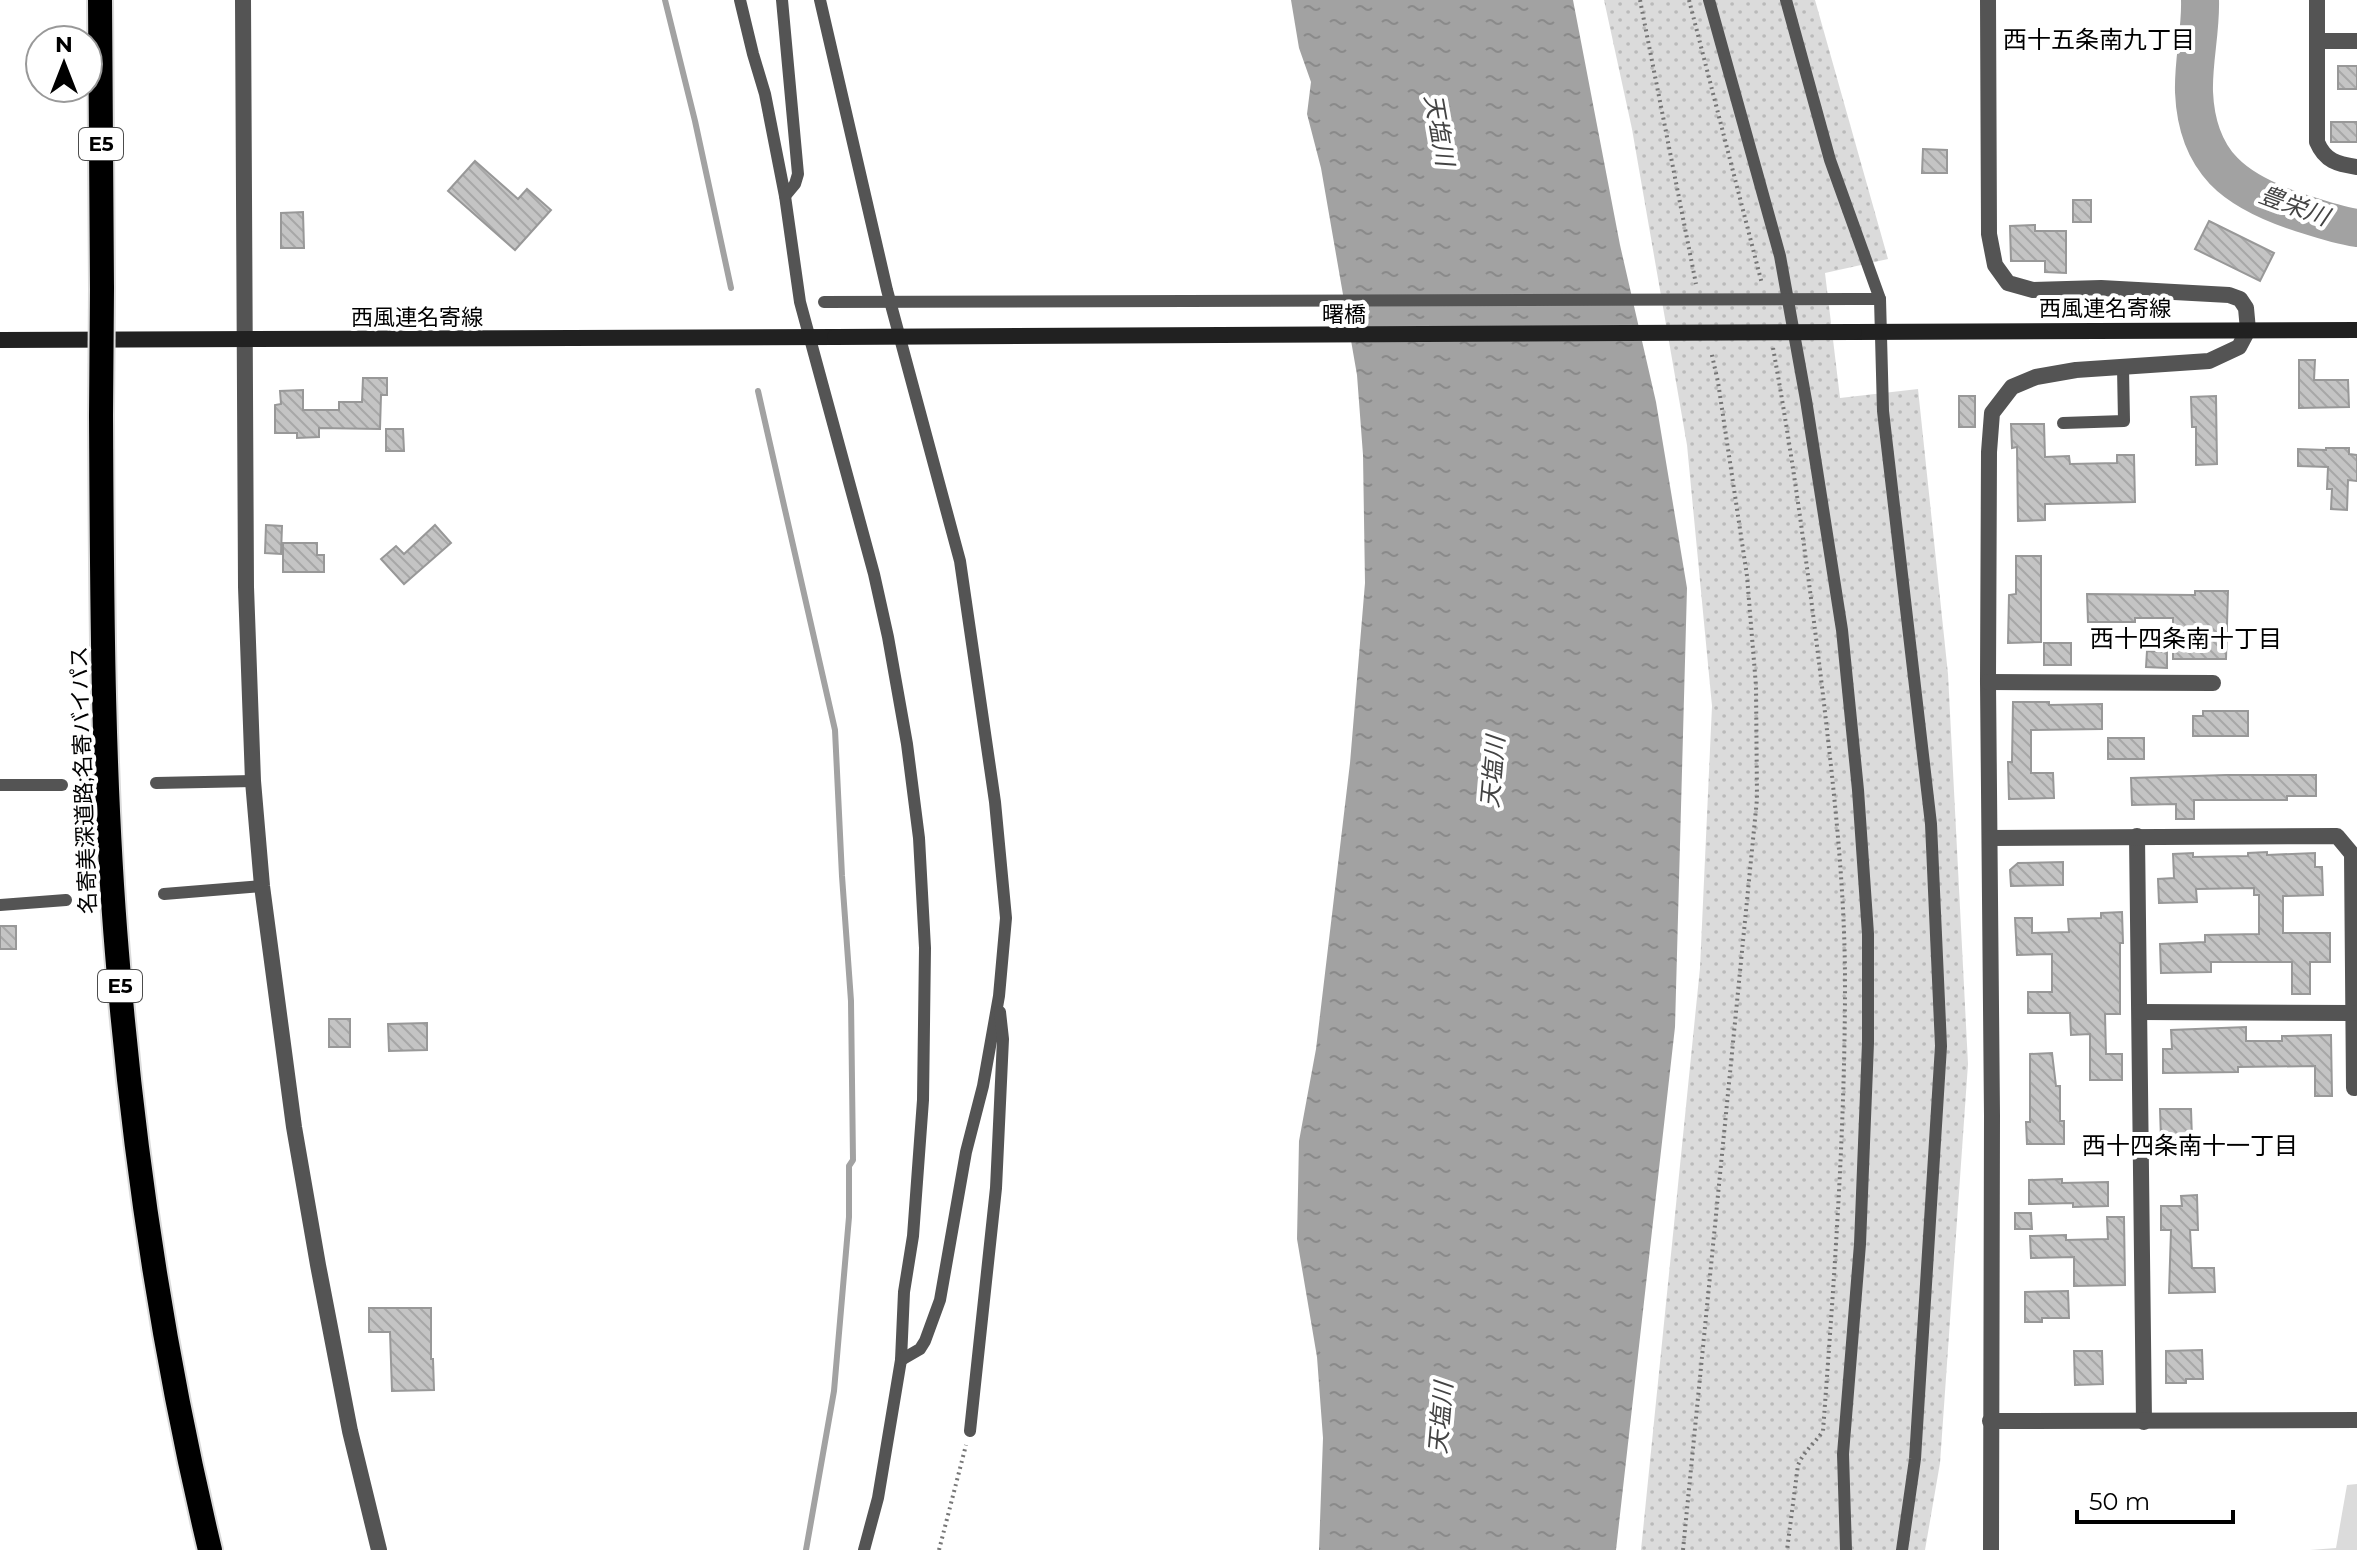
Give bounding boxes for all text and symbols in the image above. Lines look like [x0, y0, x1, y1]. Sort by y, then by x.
north arrow [24, 24, 104, 104]
district label: 西十五条南九丁目 [2003, 25, 2195, 54]
text: N [55, 31, 73, 58]
water label: 天塩川 [1419, 92, 1461, 171]
road number: E5 [79, 128, 123, 160]
water label: 豊栄川 [2255, 180, 2336, 232]
street label: 西風連名寄線 [2039, 295, 2171, 322]
street label: 曙橋 [1322, 301, 1366, 328]
street label: 西風連名寄線 [351, 304, 483, 331]
district label: 西十四条南十丁目 [2090, 624, 2282, 653]
street label: 名寄美深道路;名寄バイパス [65, 645, 102, 914]
water label: 天塩川 [1475, 732, 1510, 809]
road number: E5 [98, 970, 142, 1002]
district label: 西十四条南十一丁目 [2082, 1131, 2298, 1160]
water label: 天塩川 [1423, 1378, 1458, 1455]
scale bar [2077, 1474, 2233, 1524]
text: 50 m [2089, 1487, 2150, 1516]

